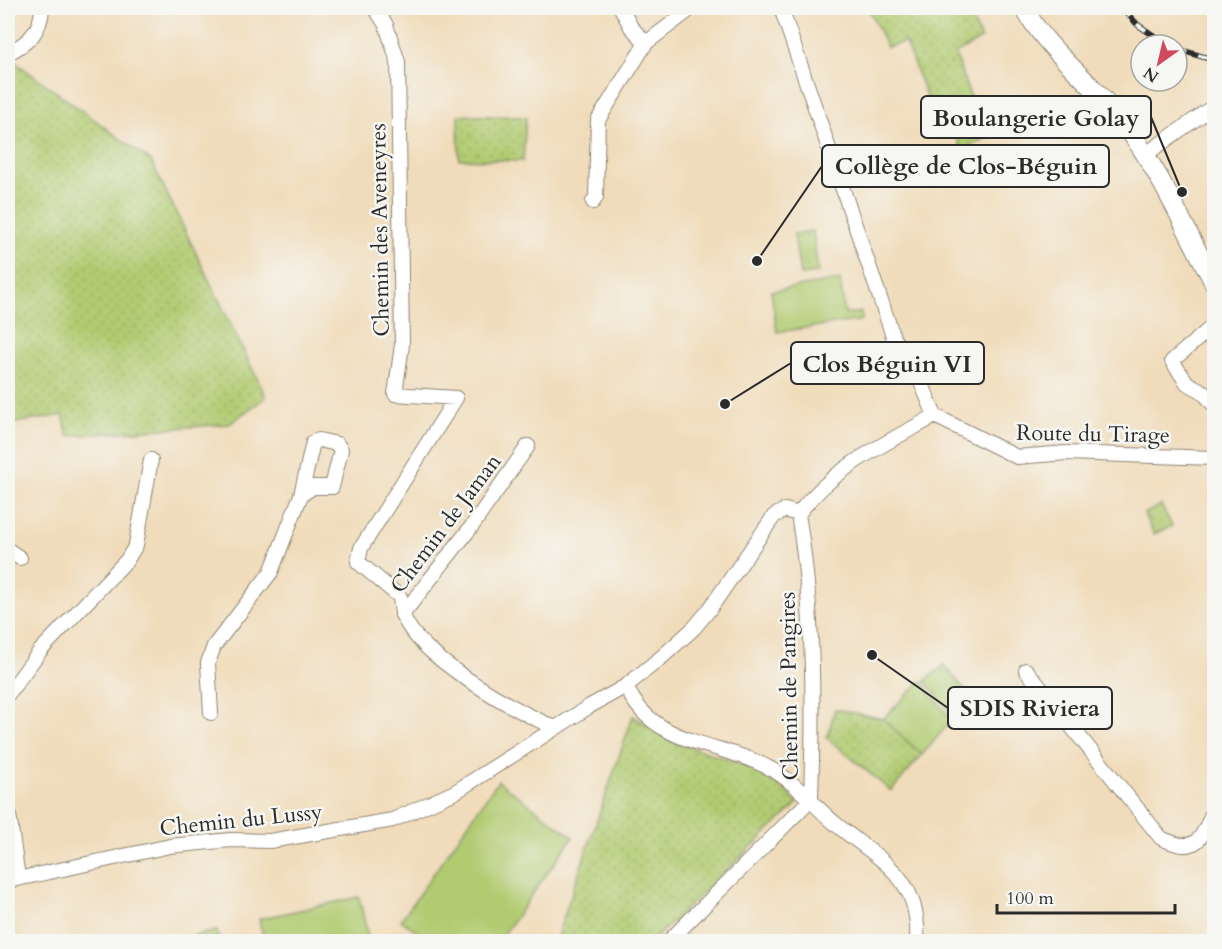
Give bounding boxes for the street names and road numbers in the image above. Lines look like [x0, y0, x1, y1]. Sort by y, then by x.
street label: Chemin des Aveneyres [363, 123, 397, 337]
street label: Route du Tirage [1016, 418, 1170, 450]
street label: Chemin de Jaman [383, 447, 508, 599]
street label: Chemin de Pangires [772, 591, 806, 781]
street label: Chemin du Lussy [158, 796, 324, 843]

